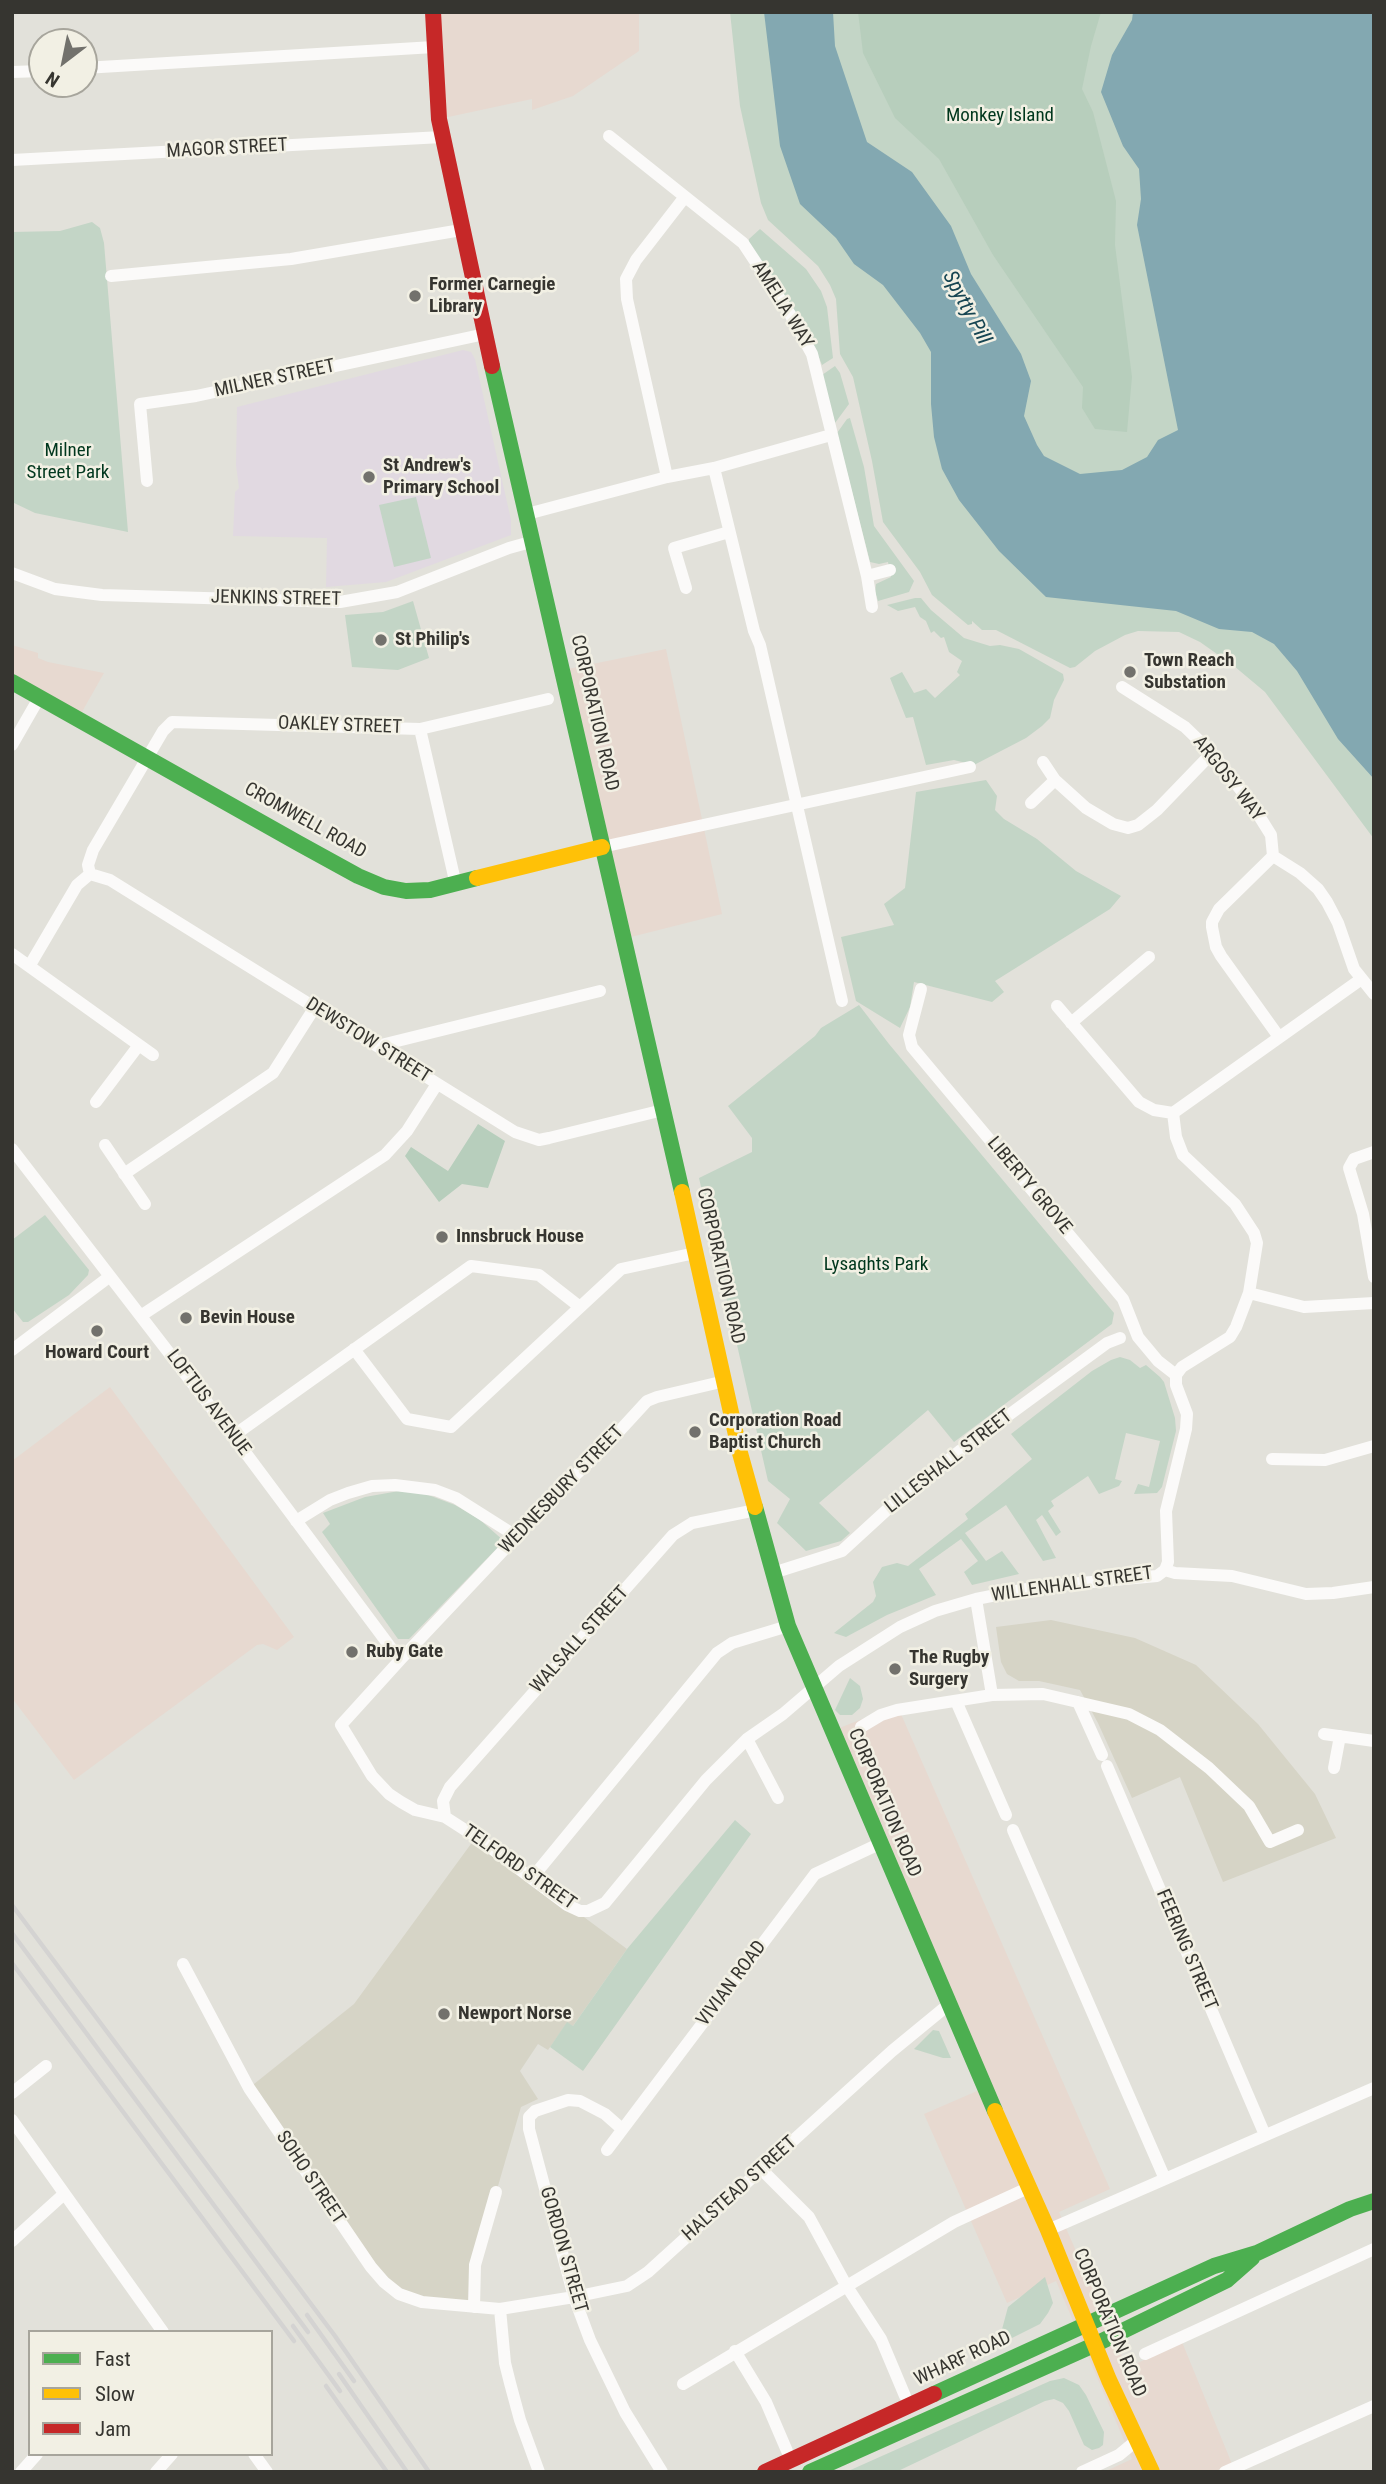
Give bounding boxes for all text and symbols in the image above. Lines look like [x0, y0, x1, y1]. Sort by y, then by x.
north arrow [28, 28, 98, 98]
text: N [42, 67, 64, 92]
park label: Monkey Island [946, 105, 1054, 127]
street label: MAGOR STREET [166, 134, 288, 164]
street label: AMELIA WAY [746, 257, 818, 353]
water label: Spytty Pill [936, 267, 996, 349]
place label: Former Carnegie Library [429, 274, 555, 318]
marker: Former Carnegie Library [407, 288, 423, 304]
street label: MILNER STREET [213, 355, 337, 403]
park label: Milner Street Park [27, 440, 109, 484]
place label: St Andrew's Primary School [383, 455, 499, 499]
marker: St Andrew's Primary School [361, 469, 377, 485]
street label: JENKINS STREET [211, 586, 341, 612]
place label: St Philip's [395, 629, 470, 651]
marker: St Philip's [373, 632, 389, 648]
street label: CORPORATION ROAD [565, 633, 623, 793]
place label: Town Reach Substation [1144, 650, 1234, 694]
marker: Town Reach Substation [1122, 664, 1138, 680]
street label: OAKLEY STREET [278, 712, 402, 740]
street label: ARGOSY WAY [1188, 732, 1268, 826]
street label: CROMWELL ROAD [240, 778, 370, 864]
street label: DEWSTOW STREET [301, 993, 435, 1089]
street label: LIBERTY GROVE [982, 1133, 1076, 1239]
street label: CORPORATION ROAD [691, 1186, 749, 1346]
place label: Innsbruck House [456, 1226, 584, 1248]
marker: Innsbruck House [434, 1229, 450, 1245]
park label: Lysaghts Park [824, 1254, 928, 1276]
place label: Bevin House [200, 1307, 295, 1329]
marker: Bevin House [178, 1310, 194, 1326]
marker: Howard Court [89, 1323, 105, 1339]
place label: Howard Court [45, 1342, 149, 1364]
street label: LOFTUS AVENUE [161, 1346, 255, 1460]
street label: LILLESHALL STREET [881, 1405, 1017, 1519]
place label: Corporation Road Baptist Church [709, 1410, 842, 1454]
street label: WEDNESBURY STREET [495, 1421, 629, 1559]
marker: Corporation Road Baptist Church [687, 1424, 703, 1440]
street label: WILLENHALL STREET [990, 1562, 1154, 1608]
street label: WALSALL STREET [526, 1582, 634, 1698]
place label: Ruby Gate [366, 1641, 443, 1663]
marker: Ruby Gate [344, 1644, 360, 1660]
place label: The Rugby Surgery [909, 1647, 989, 1691]
marker: The Rugby Surgery [887, 1661, 903, 1677]
street label: CORPORATION ROAD [842, 1725, 926, 1881]
street label: TELFORD STREET [458, 1821, 580, 1915]
street label: FEERING STREET [1150, 1886, 1222, 2014]
street label: VIVIAN ROAD [692, 1937, 772, 2031]
place label: Newport Norse [458, 2003, 572, 2025]
marker: Newport Norse [436, 2006, 452, 2022]
street label: SOHO STREET [270, 2127, 350, 2229]
street label: HALSTEAD STREET [678, 2132, 802, 2246]
street label: GORDON STREET [534, 2184, 592, 2316]
street label: CORPORATION ROAD [1067, 2245, 1151, 2401]
street label: WHARF ROAD [911, 2327, 1015, 2391]
legend [28, 2330, 273, 2456]
text: Fast [95, 2347, 131, 2371]
text: Slow [95, 2382, 135, 2406]
text: Jam [95, 2417, 131, 2441]

